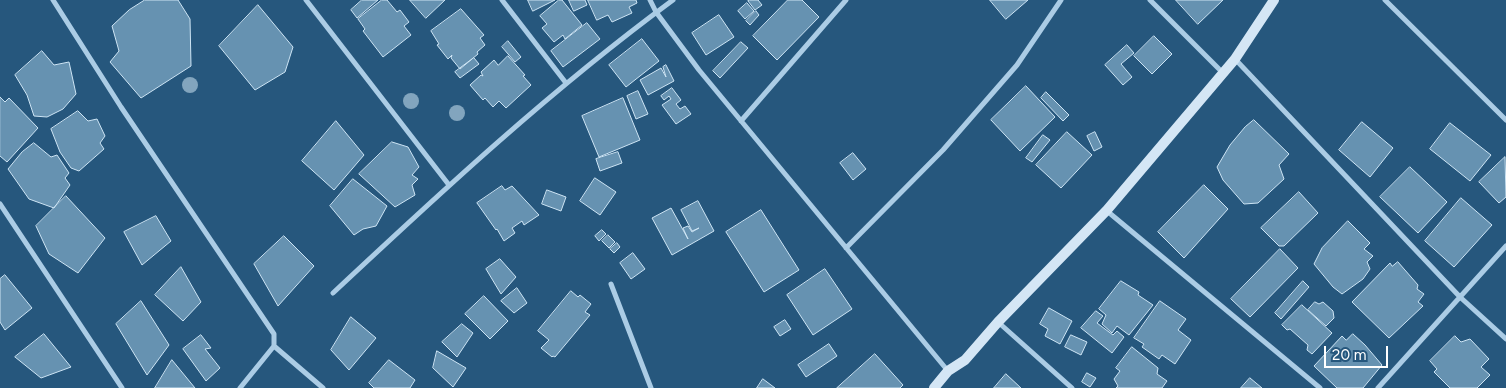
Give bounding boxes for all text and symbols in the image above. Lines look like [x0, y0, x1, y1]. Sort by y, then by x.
scale bar [1326, 336, 1390, 368]
text: 20 m [1332, 346, 1366, 364]

